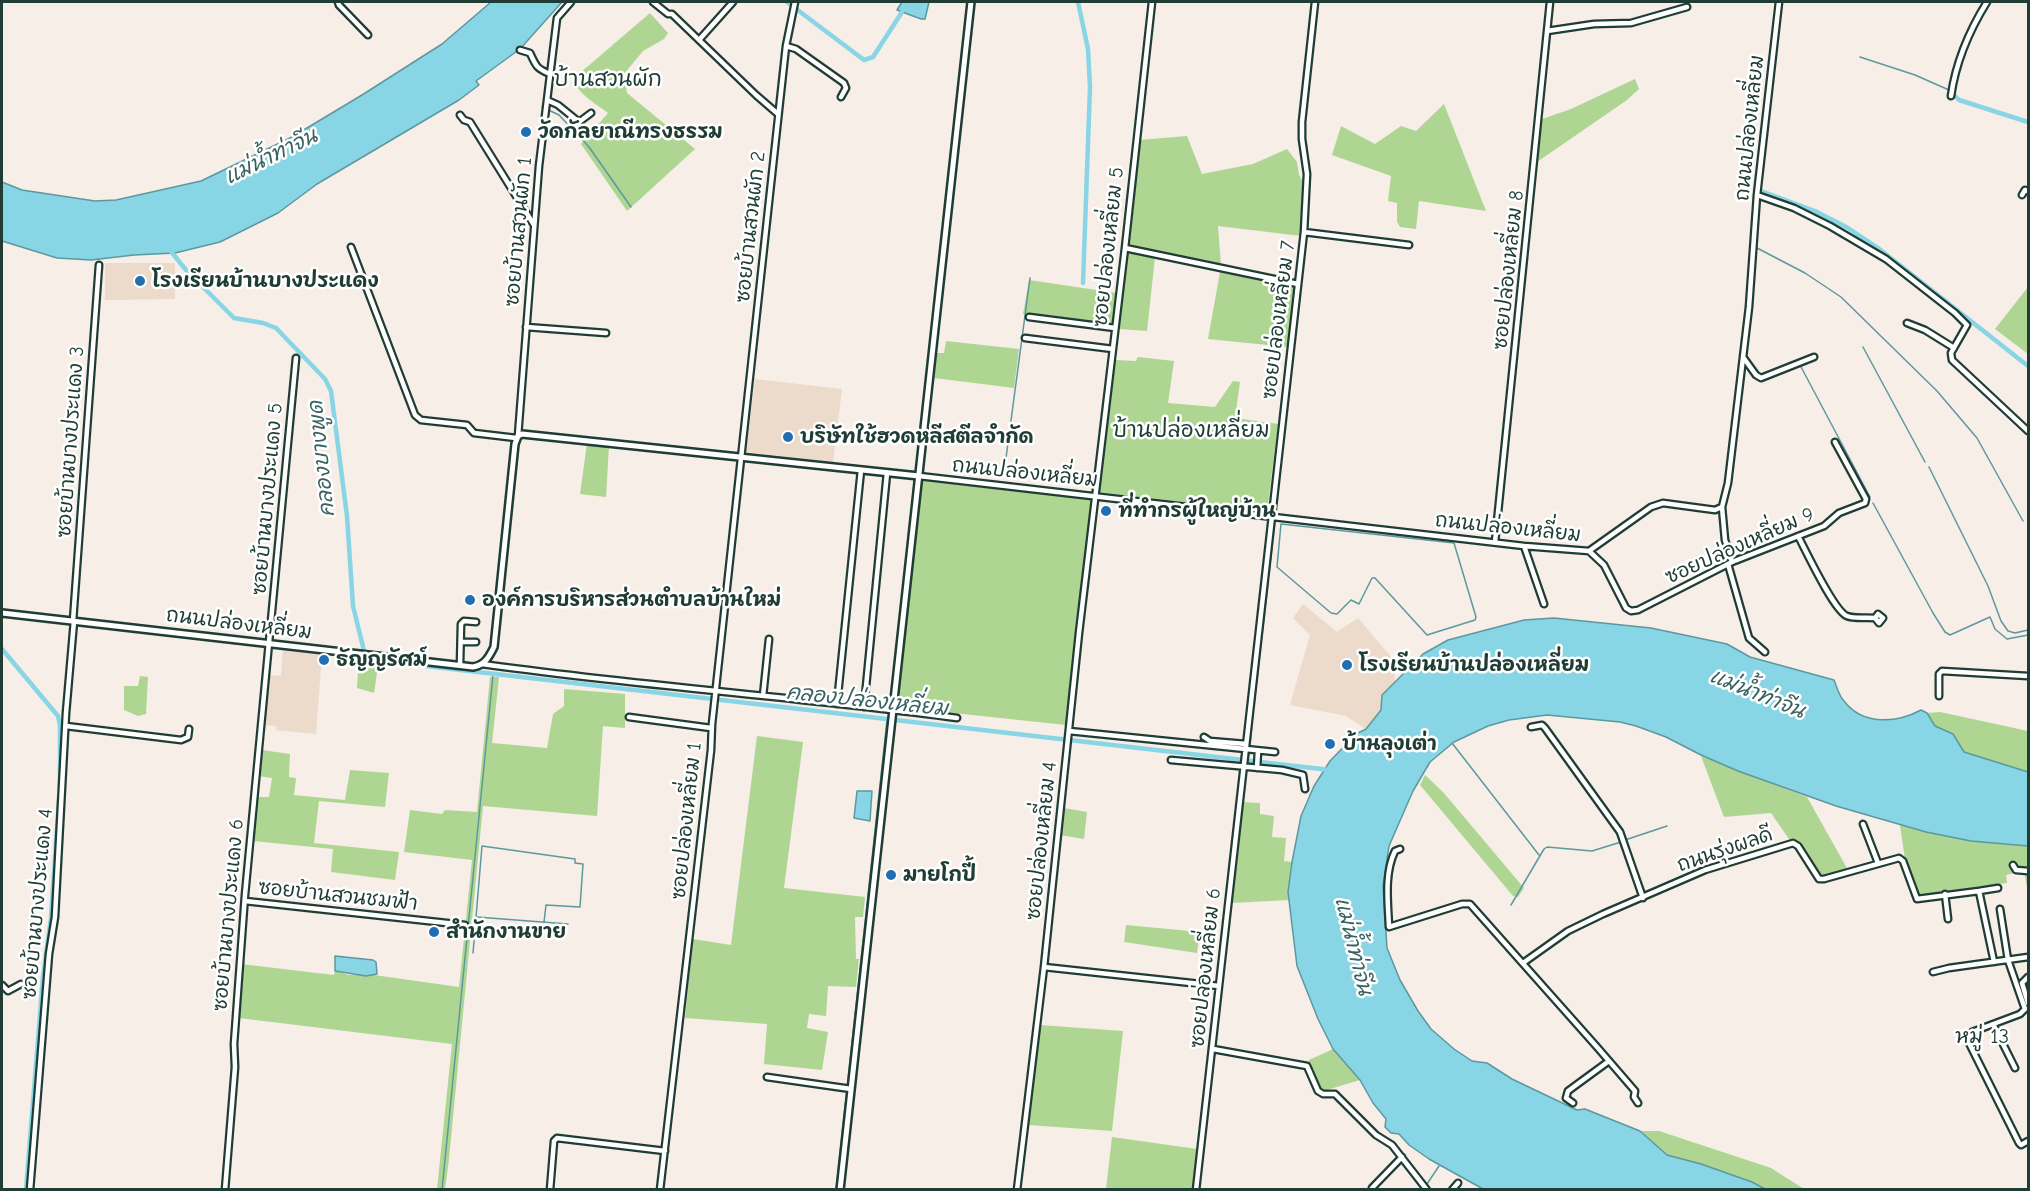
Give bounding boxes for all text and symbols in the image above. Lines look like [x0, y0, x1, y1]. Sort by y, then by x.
street label: ถนนปล่องเหลี่ยม [1730, 54, 1770, 202]
district label: บ้านสวนผัก [554, 67, 662, 93]
place label: วัดกัลยาณีทรงธรรม [538, 120, 723, 144]
water label: แม่น้ำท่าจีน [221, 124, 321, 190]
marker: วัดกัลยาณีทรงธรรม [519, 125, 533, 139]
street label: ซอยบ้านสวนผัก 2 [731, 150, 771, 304]
street label: ซอยบ้านสวนผัก 1 [501, 156, 537, 308]
street label: ซอยปล่องเหลี่ยม 5 [1089, 166, 1129, 328]
street label: ซอยปล่องเหลี่ยม 8 [1489, 189, 1529, 351]
street label: ซอยปล่องเหลี่ยม 7 [1257, 240, 1301, 400]
place label: โรงเรียนบ้านบางประแดง [152, 269, 379, 293]
marker: โรงเรียนบ้านบางประแดง [133, 274, 147, 288]
street label: ซอยบ้านบางประแดง 3 [52, 345, 90, 539]
water label: คลองบางพูด [303, 400, 341, 518]
street label: ซอยบ้านบางประแดง 5 [248, 402, 288, 596]
district label: บ้านปล่องเหลี่ยม [1112, 418, 1270, 444]
place label: บริษัทใช้ฮวดหลีสตีลจำกัด [800, 425, 1034, 449]
marker: บริษัทใช้ฮวดหลีสตีลจำกัด [781, 430, 795, 444]
street label: ถนนปล่องเหลี่ยม [951, 453, 1099, 493]
place label: ที่ทำกรผู้ใหญ่บ้าน [1118, 499, 1276, 523]
street label: ซอยปล่องเหลี่ยม 9 [1662, 502, 1818, 590]
marker: ที่ทำกรผู้ใหญ่บ้าน [1099, 504, 1113, 518]
street label: ถนนปล่องเหลี่ยม [1434, 508, 1582, 548]
place label: องค์การบริหารส่วนตำบลบ้านใหม่ [482, 588, 781, 612]
marker: องค์การบริหารส่วนตำบลบ้านใหม่ [463, 593, 477, 607]
street label: ถนนปล่องเหลี่ยม [165, 603, 313, 645]
place label: ธัญญรัศม์ [336, 648, 427, 672]
marker: ธัญญรัศม์ [317, 653, 331, 667]
place label: โรงเรียนบ้านปล่องเหลี่ยม [1359, 653, 1589, 677]
marker: โรงเรียนบ้านปล่องเหลี่ยม [1340, 658, 1354, 672]
water label: แม่น้ำท่าจีน [1706, 664, 1808, 724]
water label: คลองปล่องเหลี่ยม [785, 680, 949, 722]
place label: บ้านลุงเต่า [1342, 732, 1437, 756]
marker: บ้านลุงเต่า [1323, 737, 1337, 751]
street label: ซอยปล่องเหลี่ยม 1 [667, 741, 707, 901]
street label: ซอยปล่องเหลี่ยม 4 [1022, 760, 1062, 922]
street label: ซอยบ้านบางประแดง 4 [18, 808, 58, 1000]
street label: ซอยบ้านบางประแดง 6 [209, 818, 249, 1012]
street label: ถนนรุ่งผลดี [1674, 822, 1776, 878]
place label: มายโกปี้ [903, 863, 976, 887]
marker: มายโกปี้ [884, 868, 898, 882]
street label: ซอยบ้านสวนชมฟ้า [257, 876, 419, 916]
street label: ซอยปล่องเหลี่ยม 6 [1186, 887, 1226, 1049]
water label: แม่น้ำท่าจีน [1329, 894, 1377, 998]
place label: สำนักงานขาย [446, 920, 566, 944]
marker: สำนักงานขาย [427, 925, 441, 939]
district label: หมู่ 13 [1955, 1024, 2009, 1050]

